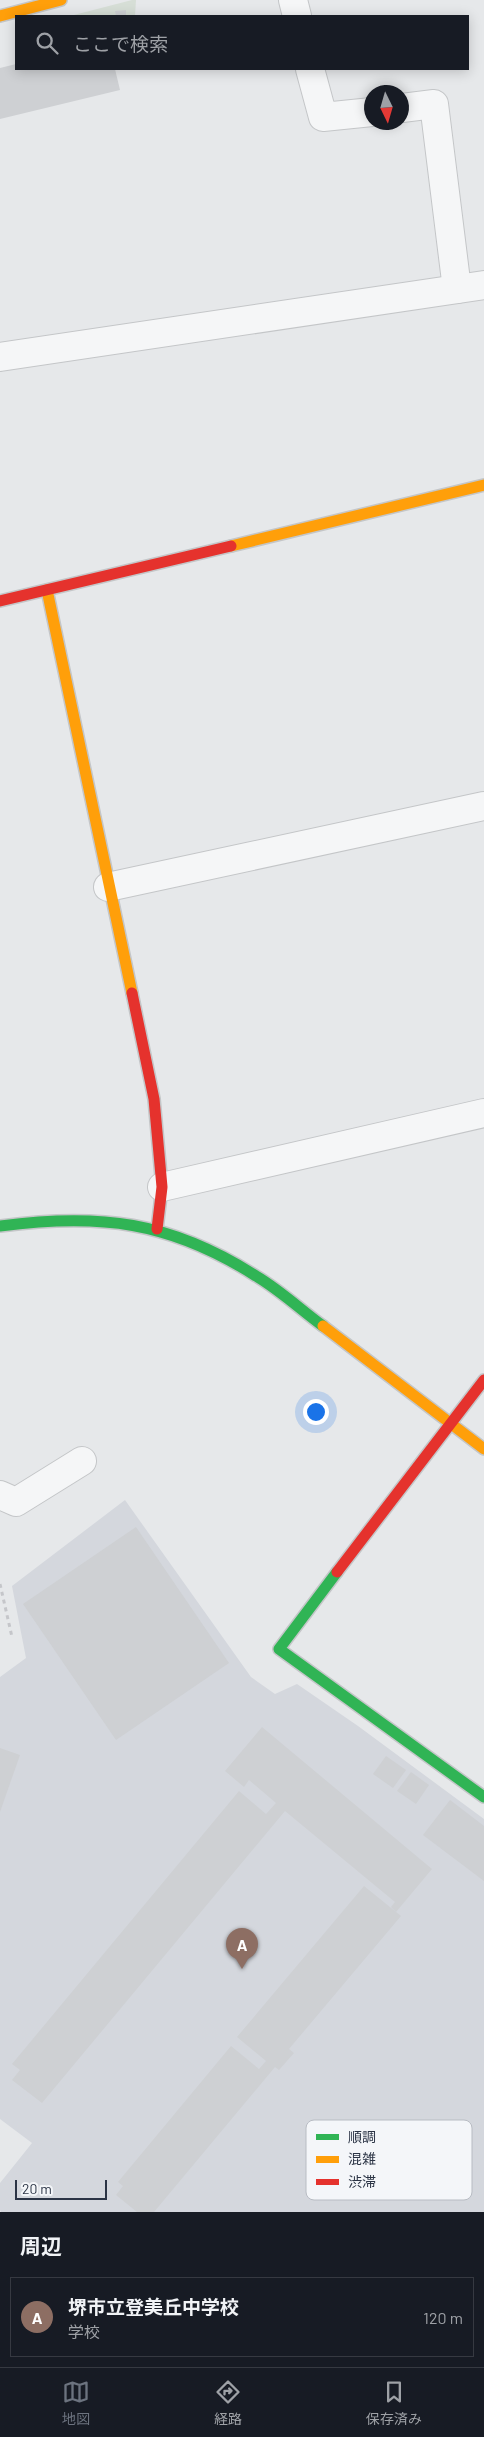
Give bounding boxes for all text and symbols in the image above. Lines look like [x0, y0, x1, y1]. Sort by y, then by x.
search box [15, 15, 469, 70]
icon: search [33, 29, 61, 57]
text: ここで検索 [73, 32, 168, 55]
north arrow [364, 85, 409, 130]
your location [303, 1399, 329, 1425]
pin: A [226, 1928, 258, 1969]
legend [306, 2120, 472, 2200]
text: 順調 [348, 2128, 376, 2145]
text: 混雑 [348, 2150, 376, 2167]
text: 渋滞 [348, 2173, 376, 2190]
scale bar [15, 2177, 108, 2200]
text: 20 m [22, 2180, 52, 2197]
text: 周辺 [20, 2233, 62, 2258]
text: 堺市立登美丘中学校 [68, 2295, 239, 2318]
text: A [32, 2308, 42, 2327]
text: 120 m [423, 2308, 463, 2327]
text: 学校 [68, 2322, 100, 2341]
tab: 地図 [62, 2378, 90, 2428]
tab: 経路 [214, 2378, 242, 2428]
tab: 保存済み [366, 2378, 422, 2428]

